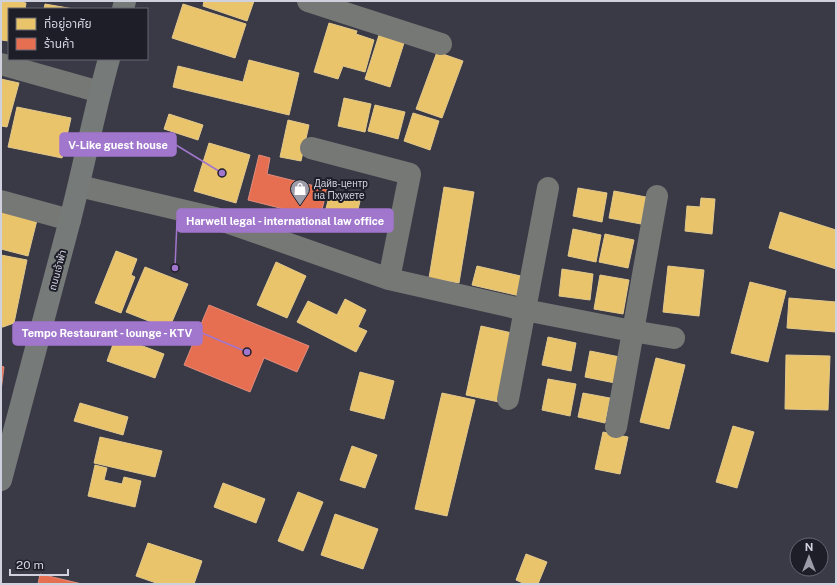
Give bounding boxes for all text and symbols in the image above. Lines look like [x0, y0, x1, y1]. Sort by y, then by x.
legend [8, 8, 148, 60]
text: ที่อยู่อาศัย [44, 15, 92, 31]
text: ร้านค้า [44, 37, 74, 51]
callout: V-Like guest house [60, 133, 176, 156]
text: V-Like guest house [68, 139, 168, 151]
place label: Дайв-центр на Пхукете [314, 177, 368, 201]
shop icon: Дайв-центр на Пхукете [289, 178, 311, 206]
callout: Harwell legal - international law office [177, 209, 393, 232]
text: Harwell legal - international law office [186, 215, 384, 227]
street label: ถนนเจ้าฟ้า [46, 249, 68, 291]
callout: Tempo Restaurant - lounge - KTV [13, 322, 202, 345]
text: Tempo Restaurant - lounge - KTV [22, 327, 192, 339]
north arrow [789, 537, 829, 577]
text: N [805, 541, 813, 553]
scale bar [10, 551, 68, 577]
text: 20 m [16, 558, 44, 572]

